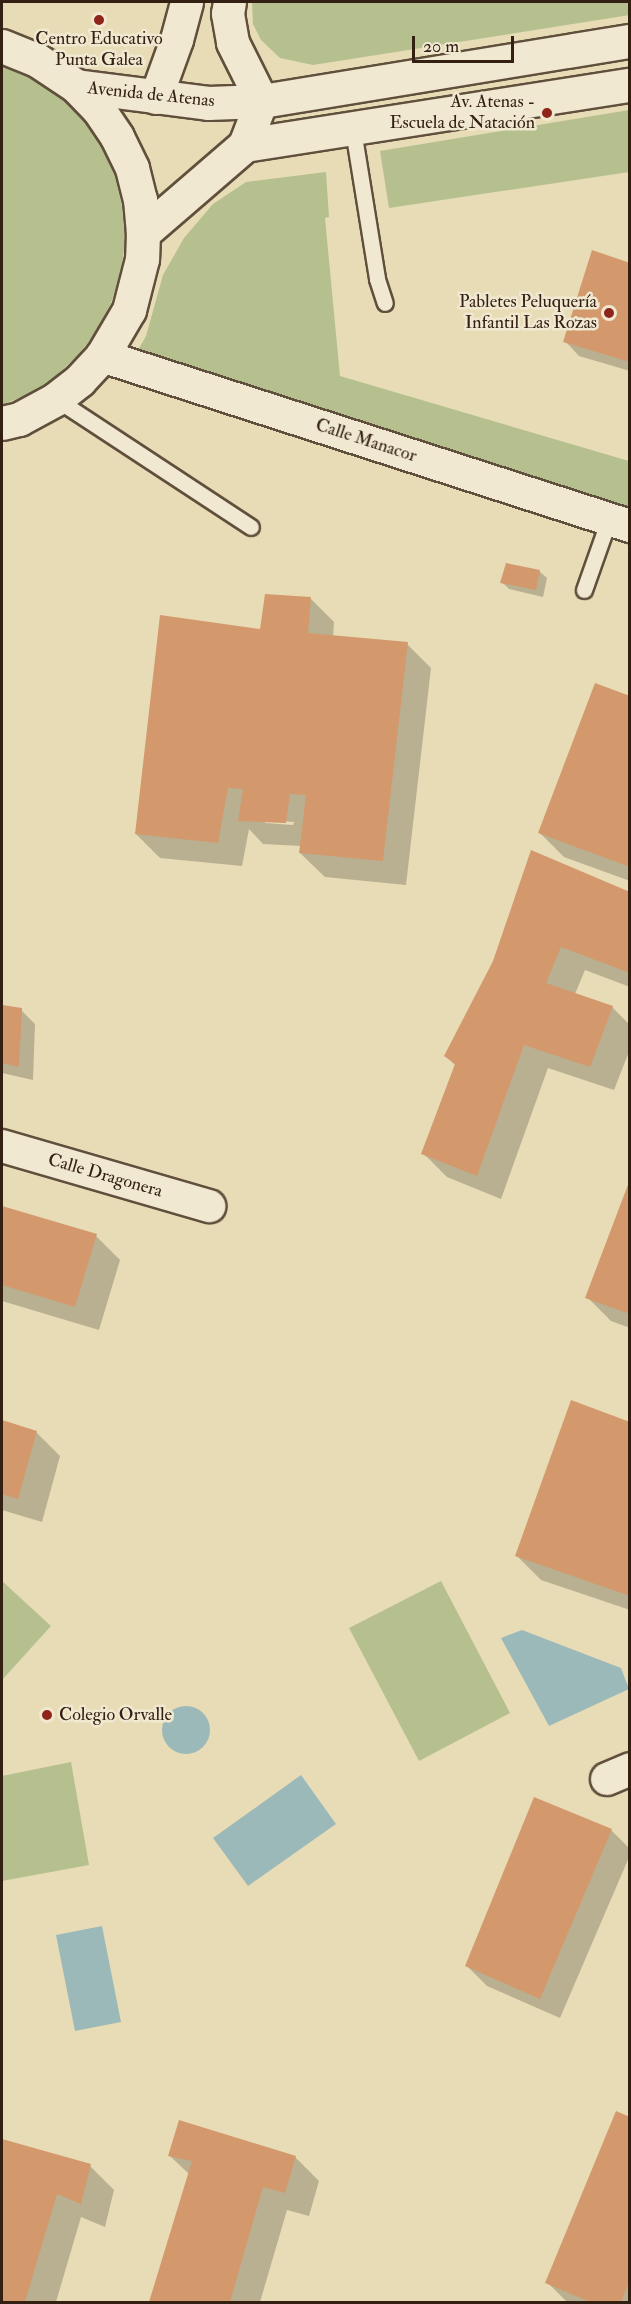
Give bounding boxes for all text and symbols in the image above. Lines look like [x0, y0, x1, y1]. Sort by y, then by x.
marker: Centro Educativo Punta Galea [92, 13, 106, 27]
scale bar [415, 24, 517, 62]
place label: Centro Educativo Punta Galea [35, 29, 163, 72]
text: 20 m [423, 35, 459, 58]
street label: Avenida de Atenas [86, 78, 216, 112]
place label: Av. Atenas - Escuela de Natación [390, 92, 535, 134]
marker: Av. Atenas - Escuela de Natación [540, 106, 554, 120]
place label: Pabletes Peluquería Infantil Las Rozas [459, 292, 597, 334]
marker: Pabletes Peluquería Infantil Las Rozas [602, 306, 616, 320]
street label: Calle Manacor [313, 415, 419, 467]
street label: Calle Dragonera [45, 1149, 165, 1203]
place label: Colegio Orvalle [59, 1704, 172, 1726]
marker: Colegio Orvalle [40, 1708, 54, 1722]

